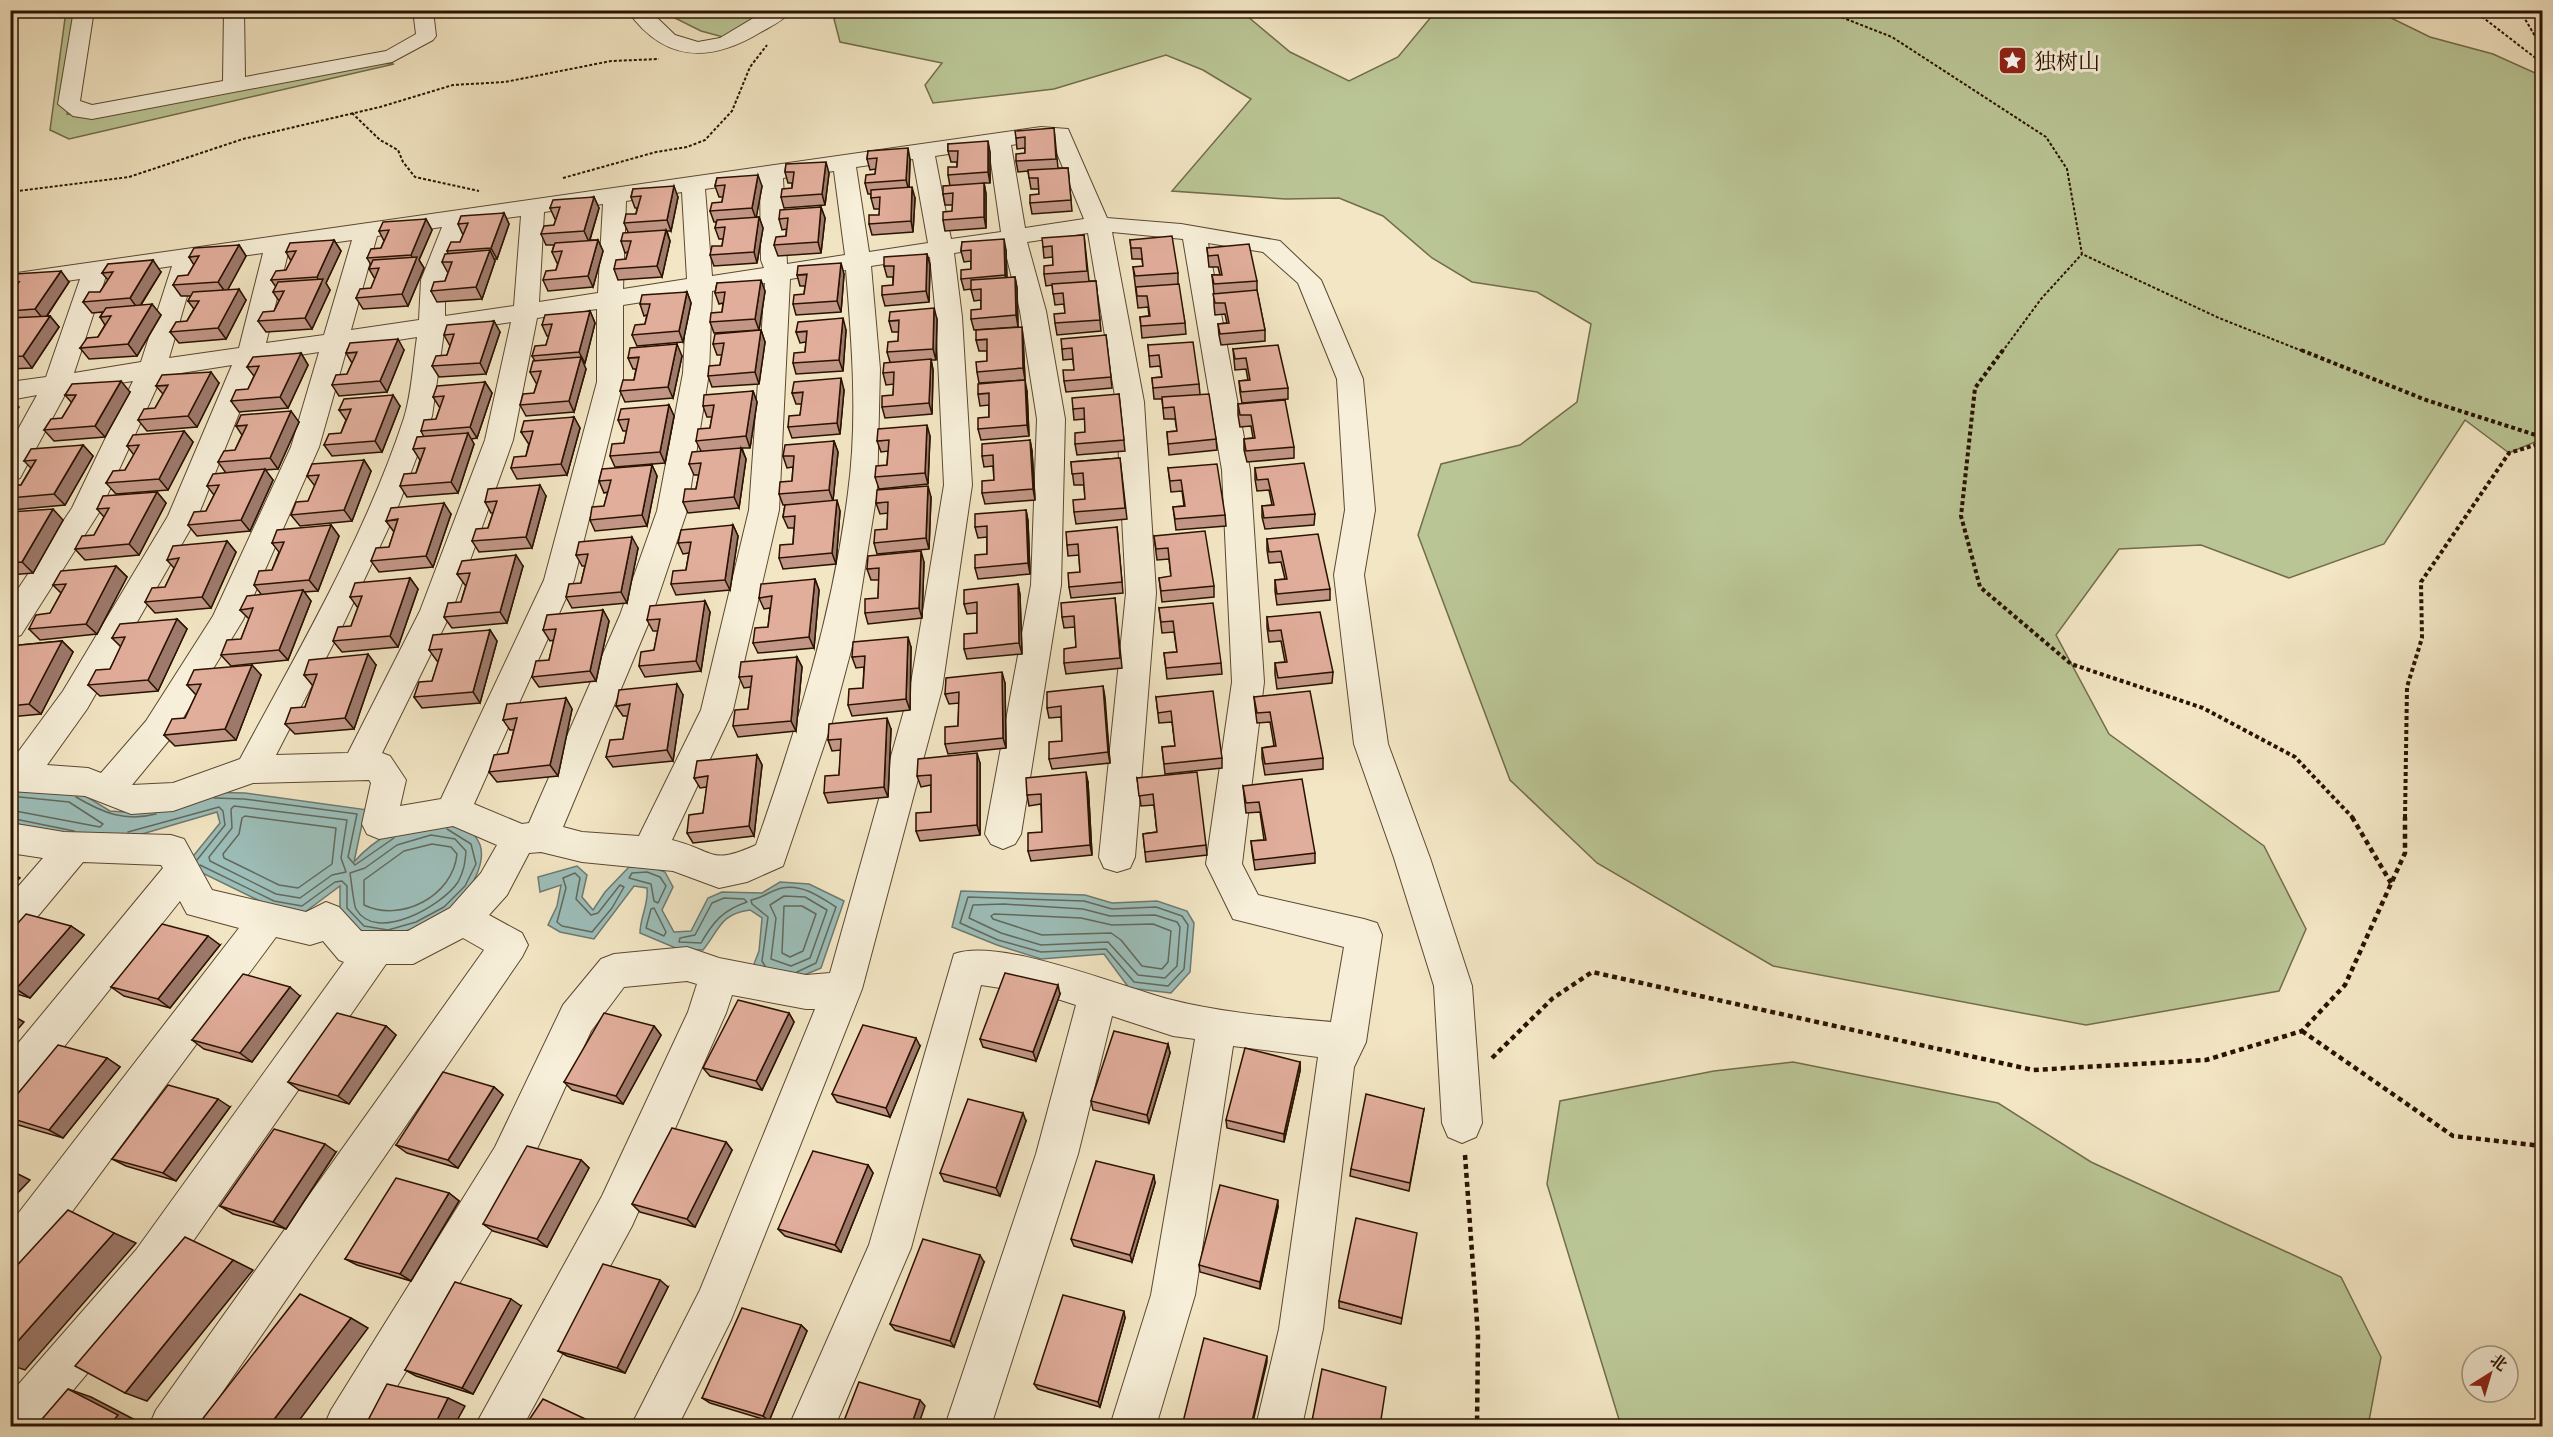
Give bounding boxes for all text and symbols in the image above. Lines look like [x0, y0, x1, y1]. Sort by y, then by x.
place icon: 独树山 [1997, 45, 2029, 77]
place label: 独树山 [2034, 48, 2100, 80]
north arrow [2460, 1344, 2520, 1404]
text: 北 [2484, 1350, 2511, 1378]

